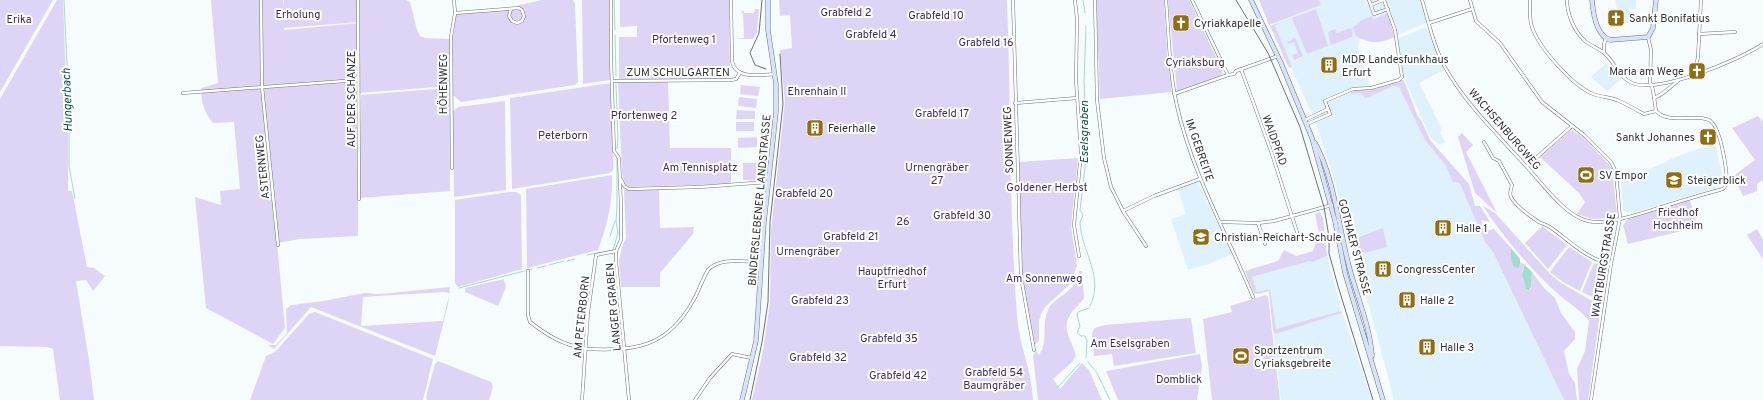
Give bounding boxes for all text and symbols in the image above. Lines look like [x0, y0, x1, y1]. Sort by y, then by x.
park label: Grabfeld 2 [820, 6, 872, 20]
park label: Erholung [276, 8, 320, 22]
church icon: Sankt Bonifatius [1606, 8, 1626, 28]
park label: Grabfeld 10 [908, 9, 964, 23]
place label: Sankt Bonifatius [1629, 12, 1710, 26]
park label: Erika [7, 13, 32, 27]
church icon: Cyriakkapelle [1171, 13, 1191, 33]
place label: Cyriakkapelle [1194, 17, 1261, 31]
park label: Grabfeld 4 [845, 28, 897, 42]
park label: Pfortenweg 1 [652, 33, 716, 47]
park label: Grabfeld 16 [958, 36, 1014, 50]
street label: AUF DER SCHANZE [345, 51, 359, 147]
place label: MDR Landesfunkhaus Erfurt [1342, 53, 1449, 80]
street label: HÖHENWEG [436, 54, 451, 114]
building icon: MDR Landesfunkhaus Erfurt [1319, 55, 1339, 75]
park label: Cyriaksburg [1165, 56, 1225, 70]
church icon: Maria am Wege [1687, 61, 1707, 81]
place label: Maria am Wege [1609, 65, 1684, 79]
street label: ZUM SCHULGARTEN [626, 66, 730, 80]
water label: Hungerbach [59, 67, 77, 132]
park label: Ehrenhain II [788, 85, 846, 99]
street label: WACHSENBURGWEG [1465, 86, 1544, 173]
water label: Eselsgraben [1077, 100, 1093, 164]
street label: SONNENWEG [1001, 106, 1017, 174]
park label: Grabfeld 17 [915, 107, 969, 121]
park label: Pfortenweg 2 [611, 109, 677, 123]
street label: WAIDPFAD [1258, 113, 1290, 168]
street label: BINDERSLEBENER LANDSTRASSE [746, 114, 774, 286]
street label: IM GEBREITE [1182, 117, 1216, 184]
building icon: Feierhalle [805, 118, 825, 138]
place label: Feierhalle [828, 122, 876, 136]
church icon: Sankt Johannes [1698, 127, 1718, 147]
park label: Peterborn [538, 129, 588, 143]
place label: Sankt Johannes [1616, 131, 1695, 145]
street label: ASTERNWEG [253, 134, 273, 200]
park label: Am Tennisplatz [662, 161, 738, 175]
park label: Urnengräber 27 [905, 161, 969, 188]
sports icon: SV Empor [1576, 165, 1596, 185]
place label: SV Empor [1599, 169, 1648, 183]
school or university icon: Steigerblick [1664, 170, 1684, 190]
place label: Steigerblick [1687, 174, 1746, 188]
park label: Goldener Herbst [1006, 181, 1088, 195]
park label: Grabfeld 20 [775, 187, 833, 201]
street label: GOTHAER STRASSE [1334, 197, 1374, 297]
park label: Friedhof Hochheim [1653, 206, 1703, 233]
park label: Grabfeld 30 [933, 209, 991, 223]
street label: WARTBURGSTRASSE [1589, 212, 1619, 318]
park label: 26 [896, 215, 910, 229]
building icon: Halle 1 [1433, 218, 1453, 238]
place label: Halle 1 [1456, 222, 1488, 236]
school or university icon: Christian-Reichart-Schule [1191, 227, 1211, 247]
park label: Grabfeld 21 [823, 230, 879, 244]
place label: Christian-Reichart-Schule [1214, 231, 1342, 245]
park label: Urnengräber [776, 245, 840, 259]
building icon: CongressCenter [1373, 259, 1393, 279]
street label: LANGER GRABEN [603, 262, 625, 352]
place label: CongressCenter [1396, 263, 1476, 277]
park label: Hauptfriedhof Erfurt [858, 265, 927, 292]
park label: Am Sonnenweg [1006, 272, 1082, 286]
street label: AM PETERBORN [571, 275, 593, 359]
building icon: Halle 2 [1397, 290, 1417, 310]
park label: Grabfeld 23 [791, 294, 849, 308]
place label: Halle 2 [1420, 294, 1454, 308]
park label: Grabfeld 35 [860, 332, 918, 346]
park label: Am Eselsgraben [1090, 337, 1170, 351]
building icon: Halle 3 [1417, 337, 1437, 357]
place label: Halle 3 [1440, 341, 1474, 355]
place label: Sportzentrum Cyriaksgebreite [1254, 344, 1331, 371]
sports icon: Sportzentrum Cyriaksgebreite [1231, 346, 1251, 366]
park label: Grabfeld 32 [789, 351, 847, 365]
park label: Grabfeld 54 Baumgräber [963, 366, 1026, 393]
park label: Grabfeld 42 [869, 369, 927, 383]
park label: Domblick [1156, 373, 1202, 387]

